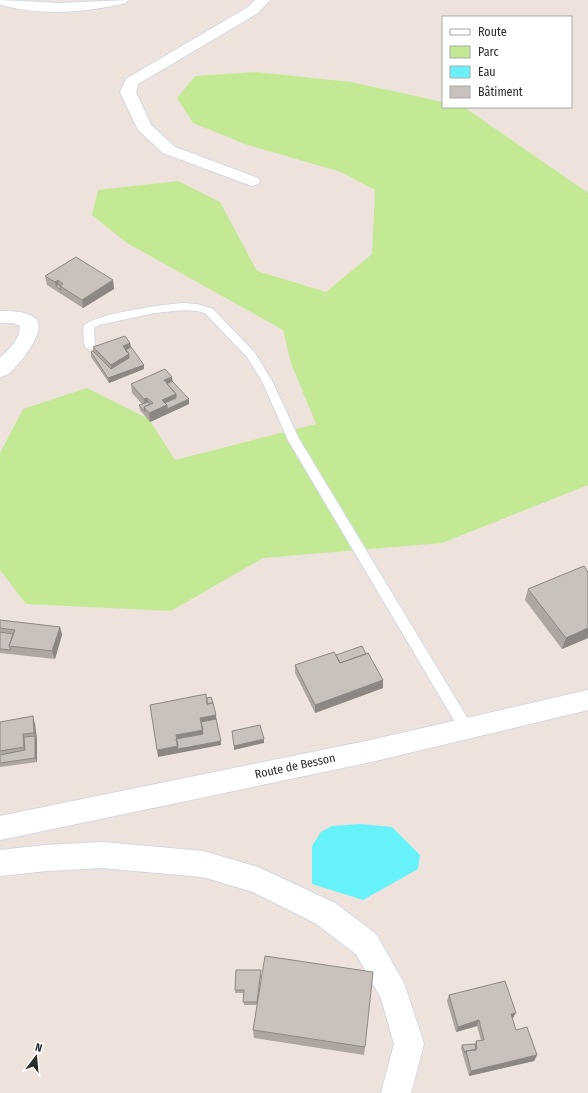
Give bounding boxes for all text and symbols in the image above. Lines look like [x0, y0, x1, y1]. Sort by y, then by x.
legend [442, 16, 572, 108]
text: Route [478, 25, 507, 39]
text: Parc [478, 45, 499, 59]
text: Eau [478, 65, 496, 79]
text: Bâtiment [478, 85, 523, 99]
street label: Route de Besson [253, 751, 337, 781]
north arrow [16, 1037, 56, 1077]
text: N [34, 1041, 44, 1055]

